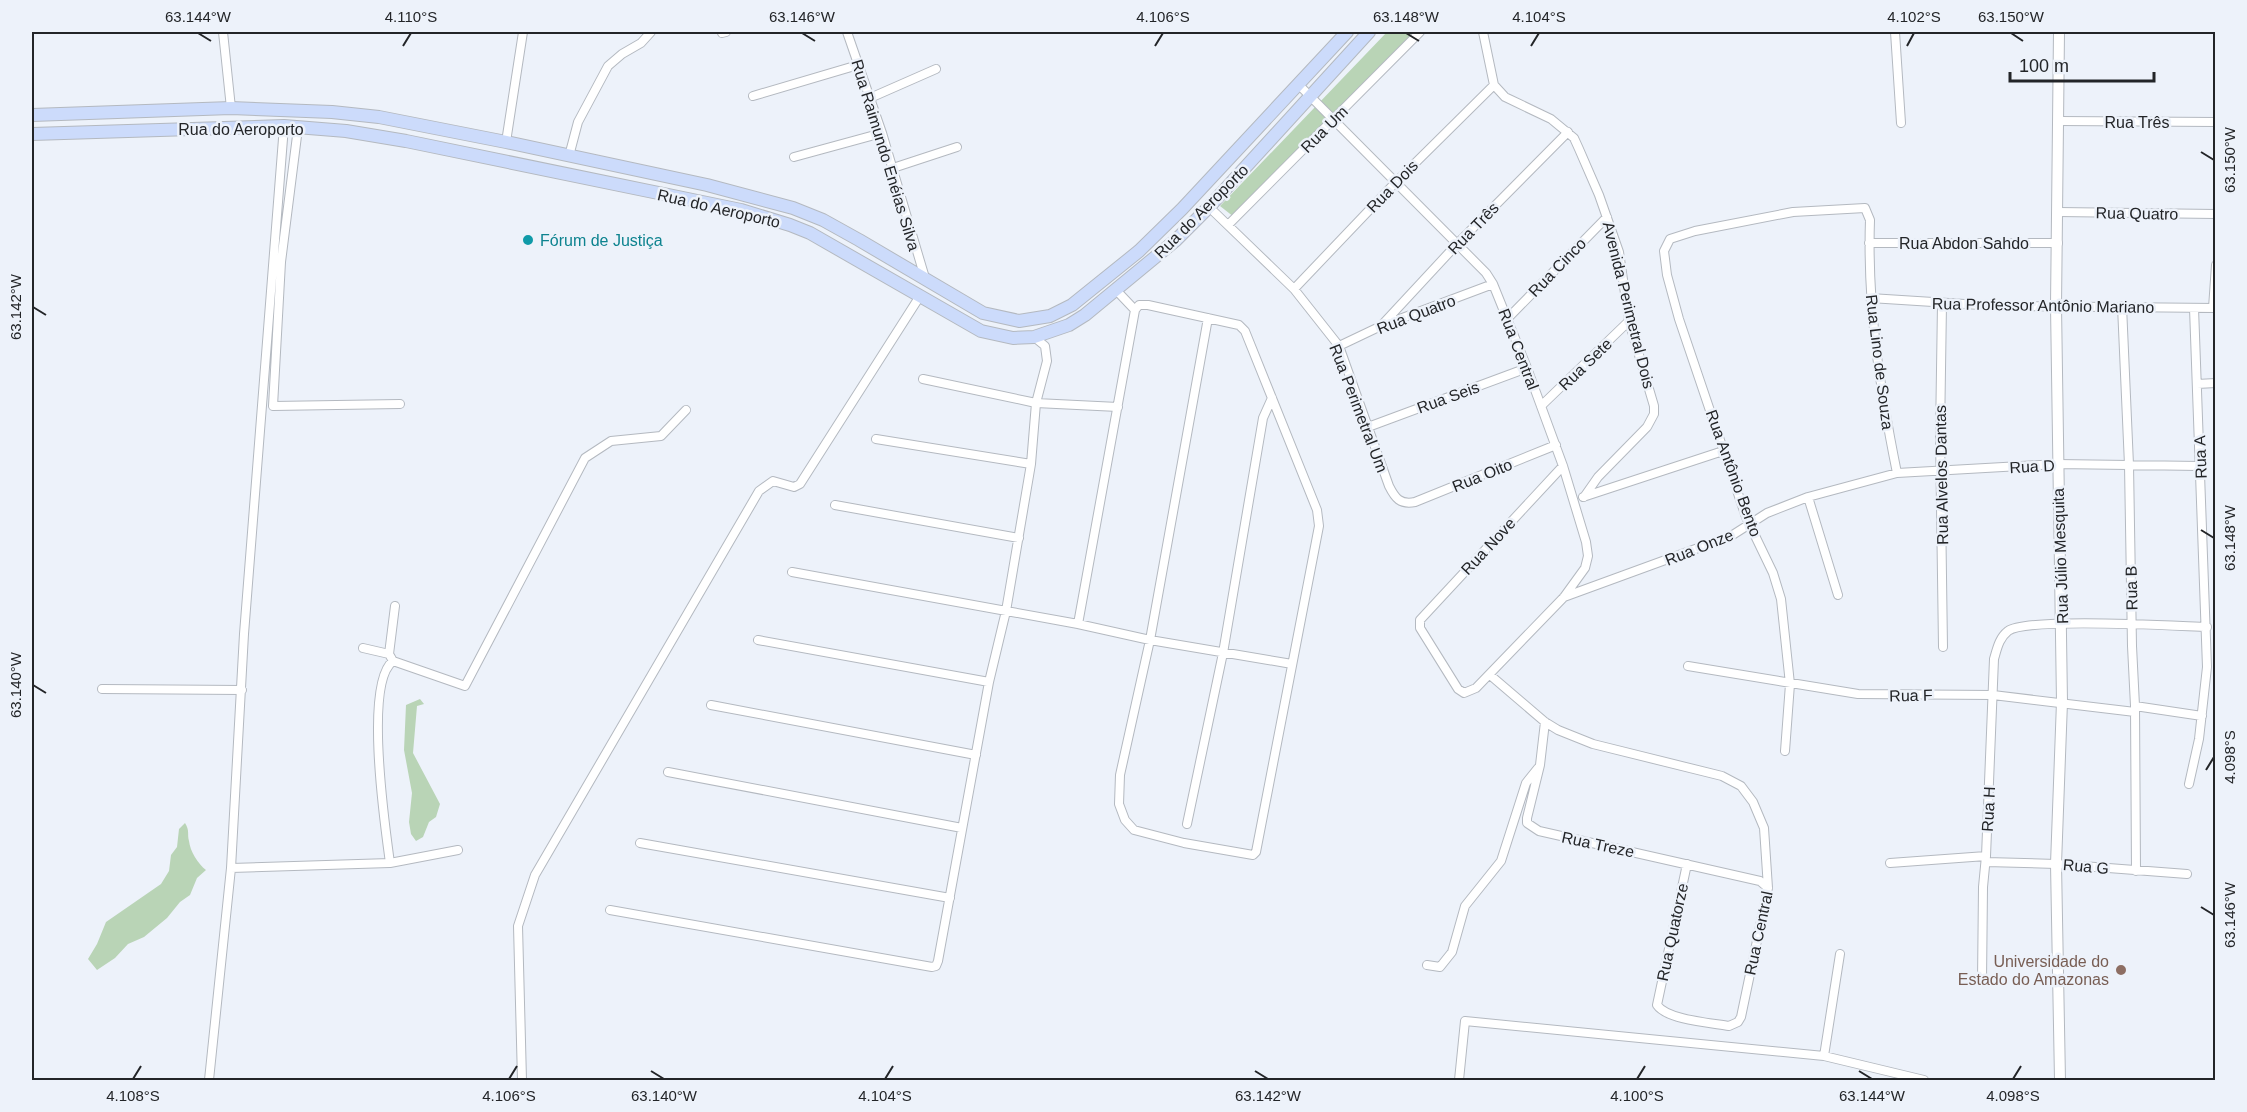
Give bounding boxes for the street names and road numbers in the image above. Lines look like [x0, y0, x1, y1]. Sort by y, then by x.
street label: Rua Raimundo Enéias Silva [848, 57, 923, 253]
street label: Rua Um [1298, 103, 1351, 156]
street label: Rua Três [2105, 114, 2169, 131]
street label: Rua do Aeroporto [178, 121, 304, 138]
street label: Rua Dois [1363, 157, 1421, 216]
street label: Rua do Aeroporto [1151, 161, 1252, 262]
street label: Rua do Aeroporto [656, 186, 782, 231]
street label: Rua Três [1445, 199, 1502, 258]
street label: Rua Quatro [2095, 204, 2179, 223]
street label: Avenida Perimetral Dois [1600, 220, 1657, 390]
street label: Rua Cinco [1525, 235, 1589, 300]
street label: Rua Abdon Sahdo [1899, 235, 2029, 252]
street label: Rua Quatro [1375, 292, 1458, 337]
street label: Rua Lino de Souza [1863, 293, 1896, 431]
street label: Rua Professor Antônio Mariano [1932, 295, 2154, 316]
street label: Rua Central [1495, 306, 1542, 392]
street label: Rua Sete [1555, 335, 1615, 394]
street label: Rua Perimetral Um [1326, 342, 1391, 475]
street label: Rua Seis [1415, 378, 1482, 417]
street label: Rua Alvelos Dantas [1932, 405, 1951, 545]
street label: Rua Antônio Bento [1703, 408, 1764, 539]
street label: Rua A [2191, 435, 2210, 479]
street label: Rua Oito [1450, 456, 1515, 495]
street label: Rua D [2009, 457, 2055, 476]
street label: Rua Júlio Mesquita [2050, 488, 2071, 624]
street label: Rua Nove [1458, 514, 1519, 578]
street label: Rua Onze [1663, 526, 1736, 569]
street label: Rua B [2123, 566, 2140, 610]
street label: Rua F [1889, 687, 1933, 704]
street label: Rua H [1979, 786, 1998, 832]
street label: Rua Treze [1560, 829, 1636, 860]
street label: Rua G [2062, 856, 2110, 877]
street label: Rua Quatorze [1654, 882, 1691, 983]
street label: Rua Central [1741, 890, 1776, 977]

